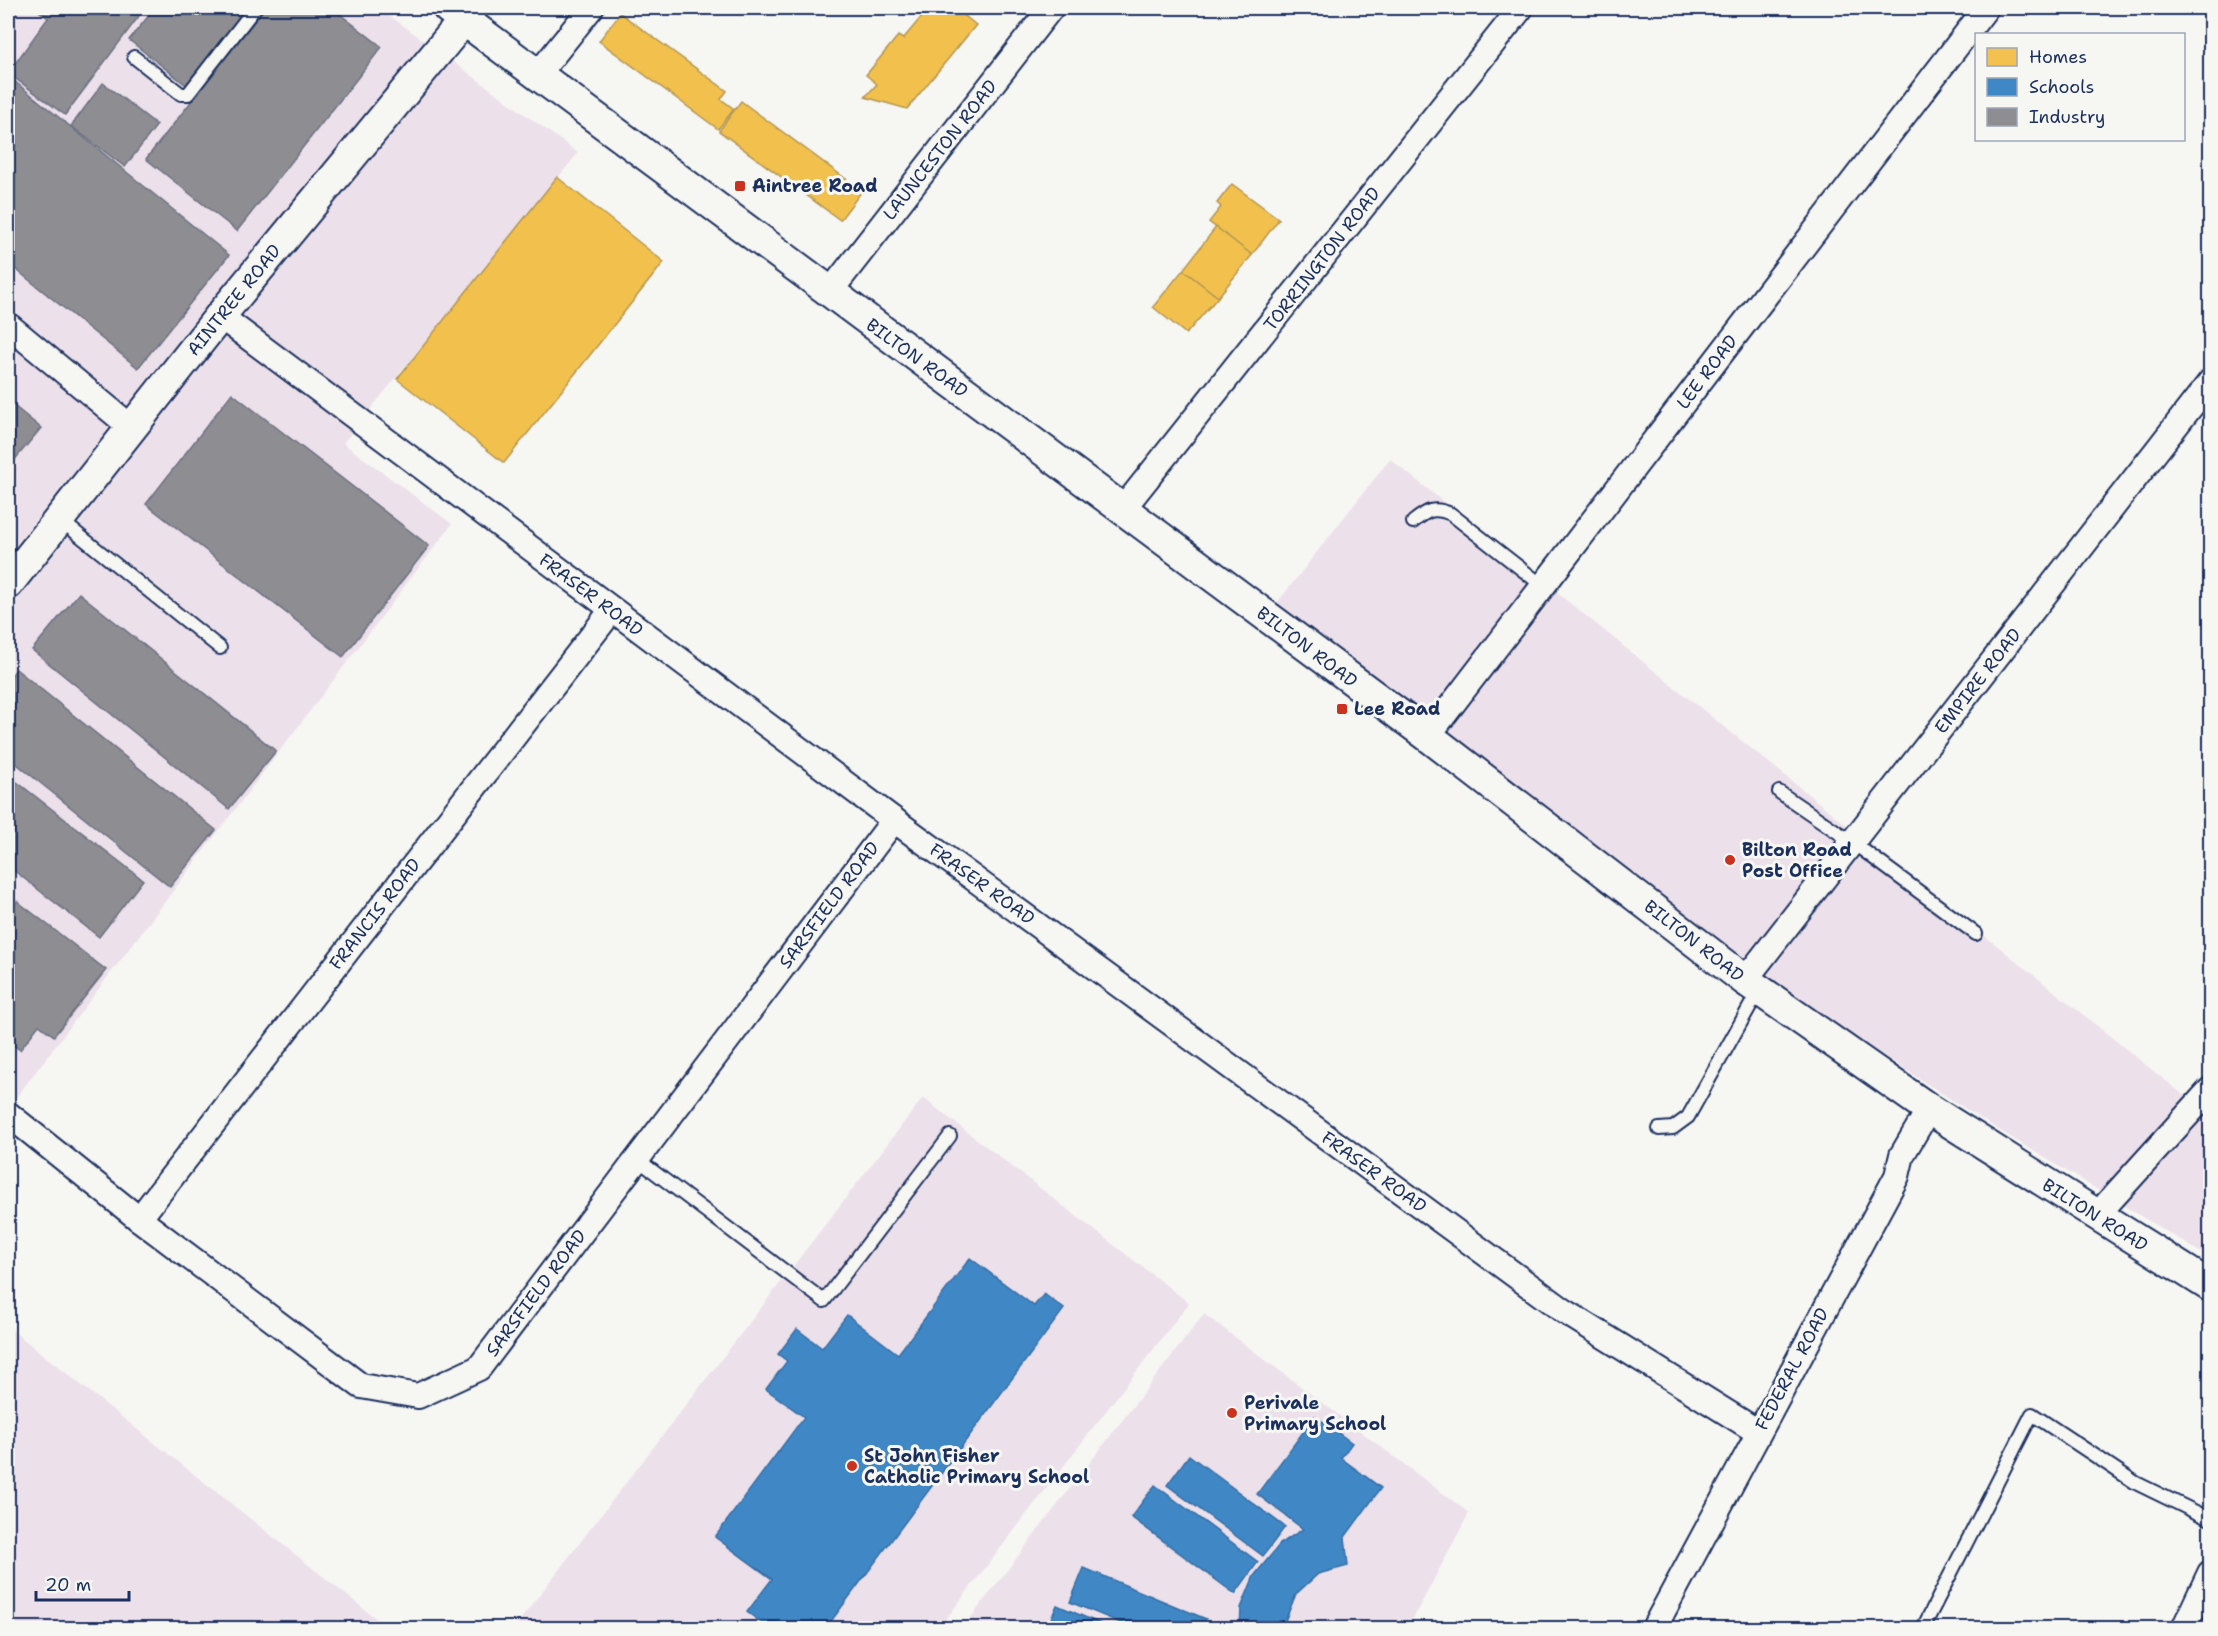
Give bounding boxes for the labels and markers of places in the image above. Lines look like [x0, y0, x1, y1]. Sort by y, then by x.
place label: Aintree Road [752, 174, 878, 198]
marker: Aintree Road [733, 179, 747, 193]
place label: Lee Road [1354, 697, 1441, 721]
marker: Lee Road [1335, 702, 1349, 716]
place label: Bilton Road Post Office [1742, 838, 1852, 883]
marker: Bilton Road Post Office [1723, 853, 1737, 867]
place label: Perivale Primary School [1244, 1391, 1386, 1436]
marker: Perivale Primary School [1225, 1406, 1239, 1420]
place label: St John Fisher Catholic Primary School [864, 1444, 1089, 1489]
marker: St John Fisher Catholic Primary School [845, 1459, 859, 1473]

